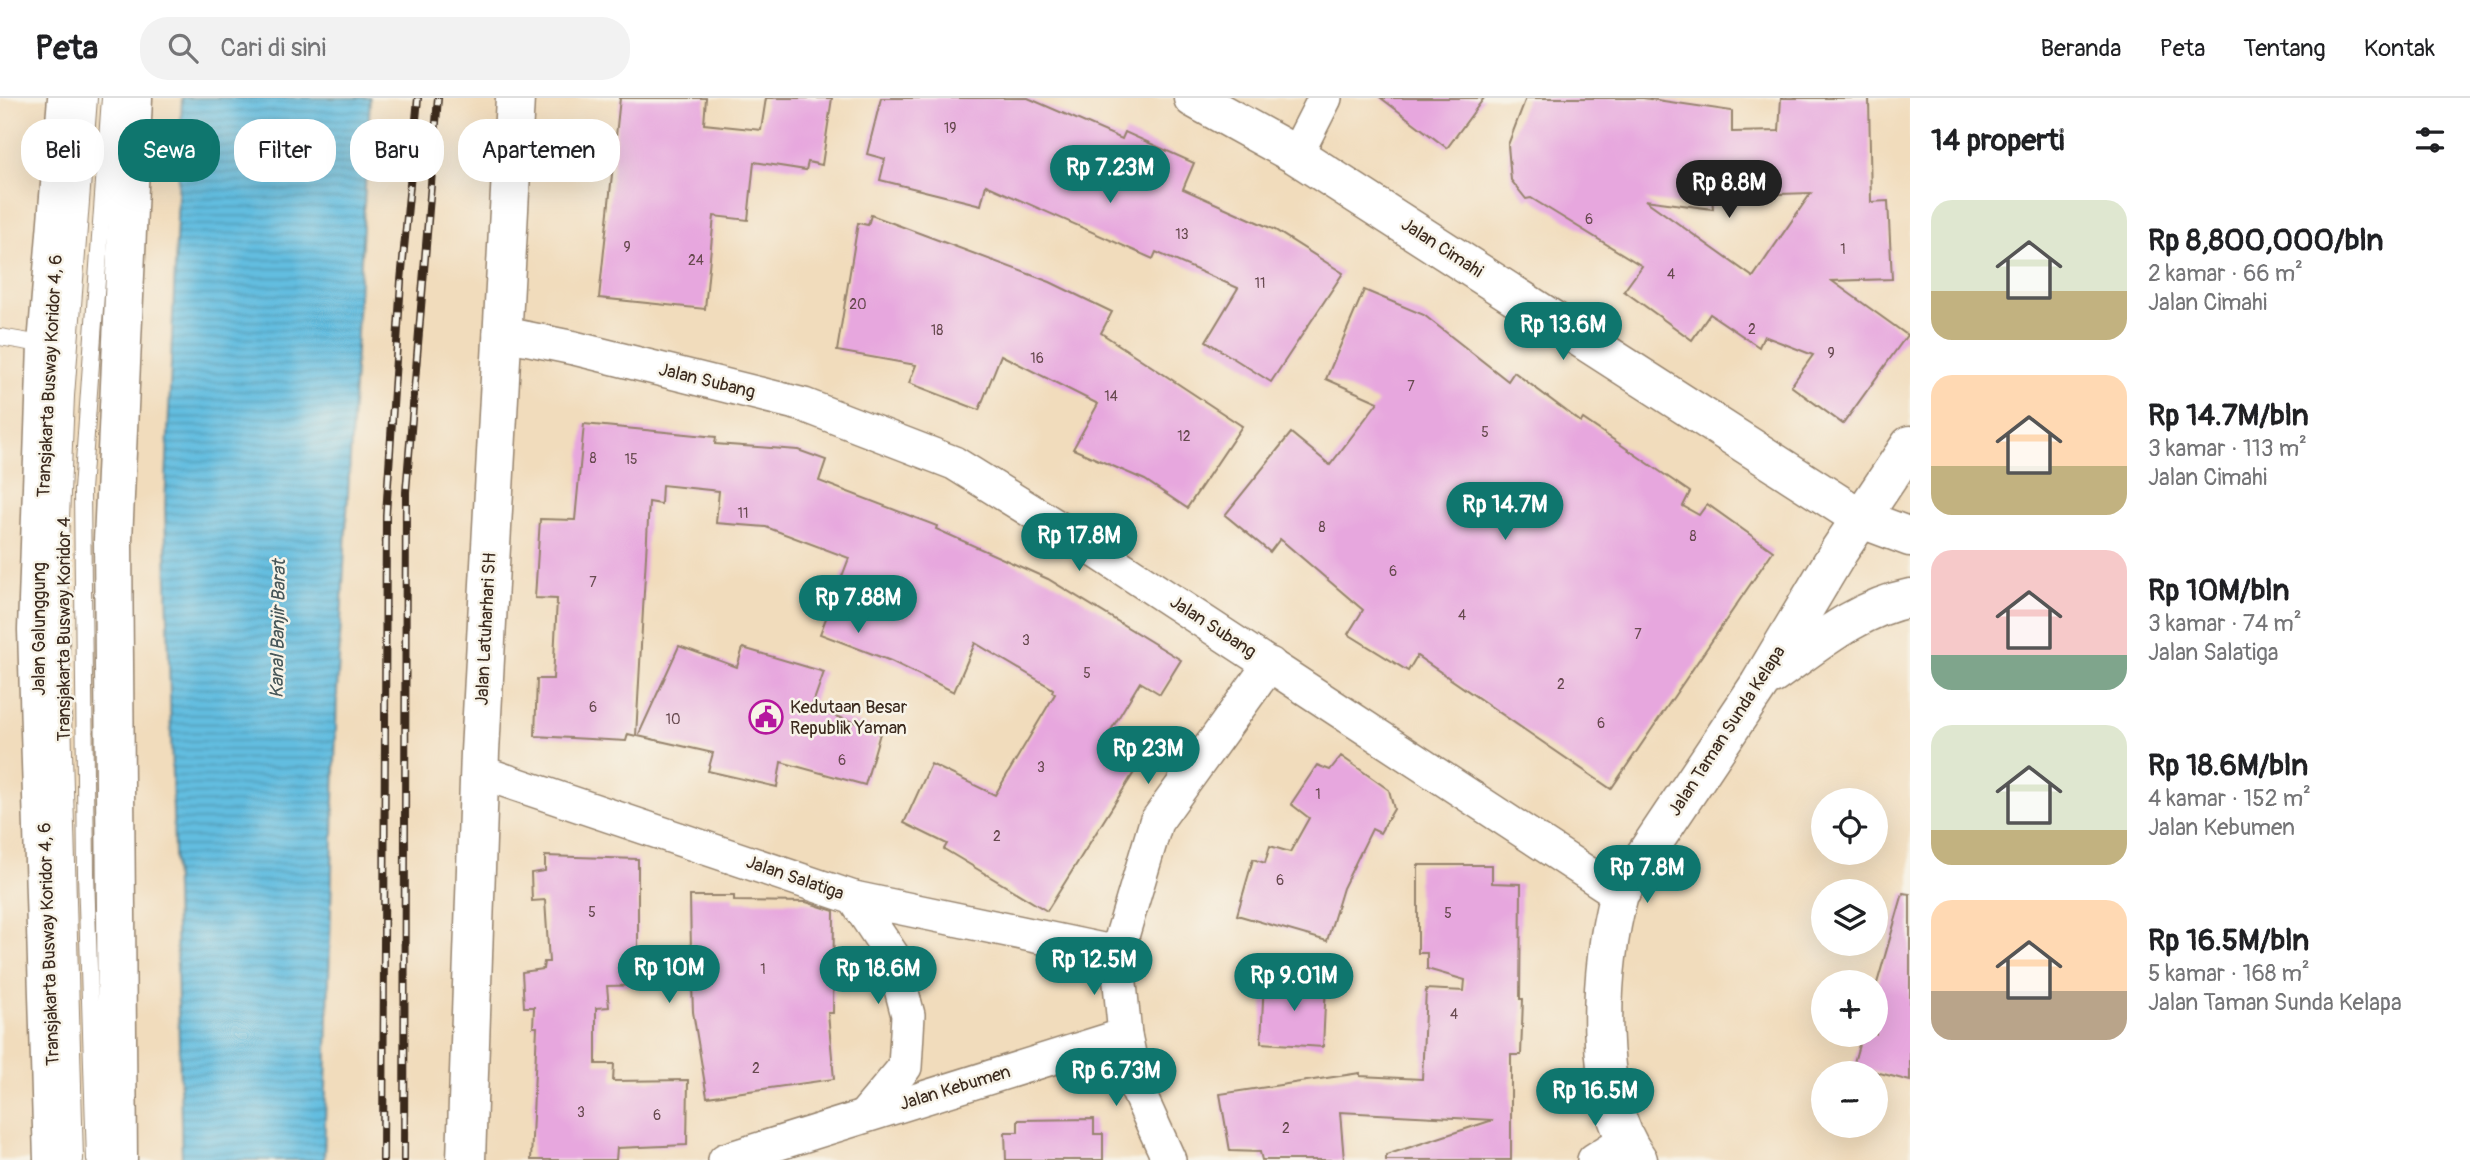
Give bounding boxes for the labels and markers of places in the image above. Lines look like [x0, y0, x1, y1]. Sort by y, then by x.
pin: Rp 7.23M [1038, 146, 1182, 205]
pin: Rp 8.8M [1664, 160, 1794, 220]
pin: Rp 13.6M [1491, 302, 1635, 362]
pin: Rp 14.7M [1433, 482, 1577, 542]
pin: Rp 17.8M [1007, 514, 1151, 573]
pin: Rp 7.88M [786, 575, 930, 635]
place label: Kedutaan Besar Republik Yaman [790, 696, 908, 740]
public building icon: Kedutaan Besar Republik Yaman [747, 698, 785, 736]
pin: Rp 23M [1091, 726, 1205, 786]
pin: Rp 7.8M [1582, 846, 1712, 905]
pin: Rp 12.5M [1022, 937, 1166, 997]
pin: Rp 10M [612, 946, 726, 1005]
pin: Rp 18.6M [806, 946, 950, 1006]
pin: Rp 9.01M [1222, 954, 1366, 1013]
pin: Rp 6.73M [1044, 1048, 1188, 1108]
pin: Rp 16.5M [1523, 1068, 1667, 1128]

